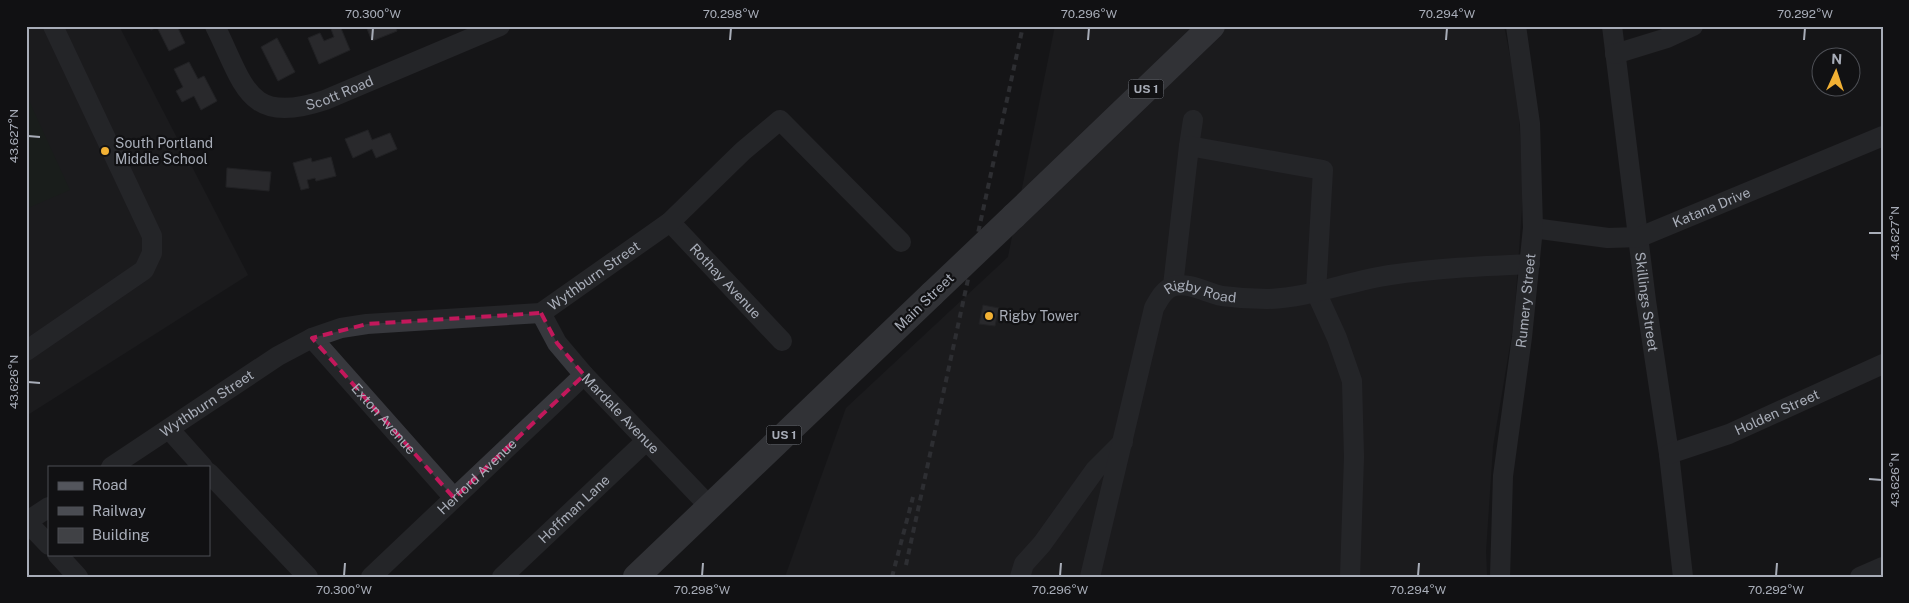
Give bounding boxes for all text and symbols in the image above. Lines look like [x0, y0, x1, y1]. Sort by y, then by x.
text: 70.300°W [345, 7, 402, 21]
text: 70.298°W [703, 7, 760, 21]
text: 70.296°W [1061, 7, 1118, 21]
text: 70.294°W [1419, 7, 1476, 21]
text: 70.292°W [1777, 7, 1834, 21]
north arrow [1812, 48, 1862, 98]
text: N [1831, 51, 1843, 67]
street label: Scott Road [304, 73, 376, 113]
road number: US 1 [1128, 80, 1164, 98]
text: 43.627°N [7, 109, 21, 163]
place label: South Portland Middle School [115, 135, 213, 167]
marker: South Portland Middle School [99, 145, 111, 157]
street label: Katana Drive [1670, 184, 1753, 231]
text: 43.627°N [1888, 206, 1902, 260]
street label: Wythburn Street [545, 238, 643, 314]
street label: Rothay Avenue [686, 240, 765, 322]
street label: Skillings Street [1632, 251, 1662, 353]
street label: Rumery Street [1513, 252, 1538, 349]
street label: Main Street [891, 270, 957, 334]
street label: Rigby Road [1161, 277, 1237, 306]
place label: Rigby Tower [999, 308, 1079, 324]
marker: Rigby Tower [983, 310, 995, 322]
text: 43.626°N [7, 355, 21, 409]
street label: Wythburn Street [157, 367, 257, 440]
street label: Mardale Avenue [579, 370, 663, 457]
street label: Exton Avenue [348, 380, 419, 457]
street label: Holden Street [1732, 386, 1822, 438]
road number: US 1 [766, 426, 802, 444]
street label: Herford Avenue [434, 435, 520, 518]
text: 43.626°N [1888, 453, 1902, 507]
legend [48, 466, 210, 556]
street label: Hoffman Lane [535, 472, 613, 546]
text: Road [92, 476, 128, 493]
text: Railway [92, 502, 146, 519]
text: Building [92, 526, 150, 543]
text: 70.300°W [316, 583, 373, 597]
text: 70.298°W [674, 583, 731, 597]
text: 70.296°W [1032, 583, 1089, 597]
text: 70.294°W [1390, 583, 1447, 597]
text: 70.292°W [1748, 583, 1805, 597]

